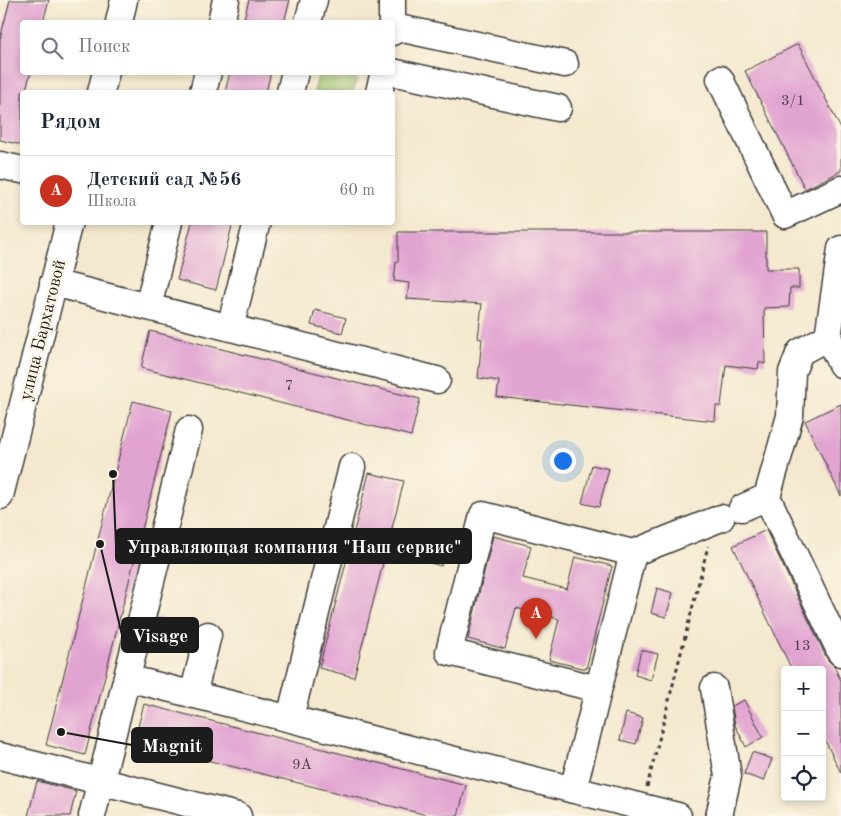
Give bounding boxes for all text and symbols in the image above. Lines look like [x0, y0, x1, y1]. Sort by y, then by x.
search box [20, 20, 395, 75]
icon: search [38, 34, 66, 62]
text: Поиск [78, 38, 130, 57]
house number: 3/1 [781, 94, 805, 109]
text: Рядом [40, 112, 101, 133]
text: Детский сад №56 [87, 171, 241, 190]
text: A [50, 183, 62, 199]
text: 60 m [339, 183, 375, 199]
text: Школа [87, 194, 137, 210]
street label: улица Бархатовой [17, 258, 69, 403]
house number: 7 [285, 379, 293, 394]
your location [550, 448, 576, 474]
callout: Управляющая компания "Наш сервис" [116, 529, 471, 563]
text: Управляющая компания "Наш сервис" [127, 539, 462, 558]
pin: A [520, 598, 552, 639]
callout: Visage [122, 618, 198, 652]
text: Visage [132, 628, 188, 647]
house number: 13 [793, 639, 811, 654]
map controls [781, 666, 826, 801]
button: + [781, 666, 826, 711]
button: − [781, 711, 826, 756]
callout: Magnit [132, 728, 212, 762]
text: Magnit [142, 738, 202, 757]
button: locate [781, 756, 826, 801]
house number: 9А [292, 758, 313, 773]

